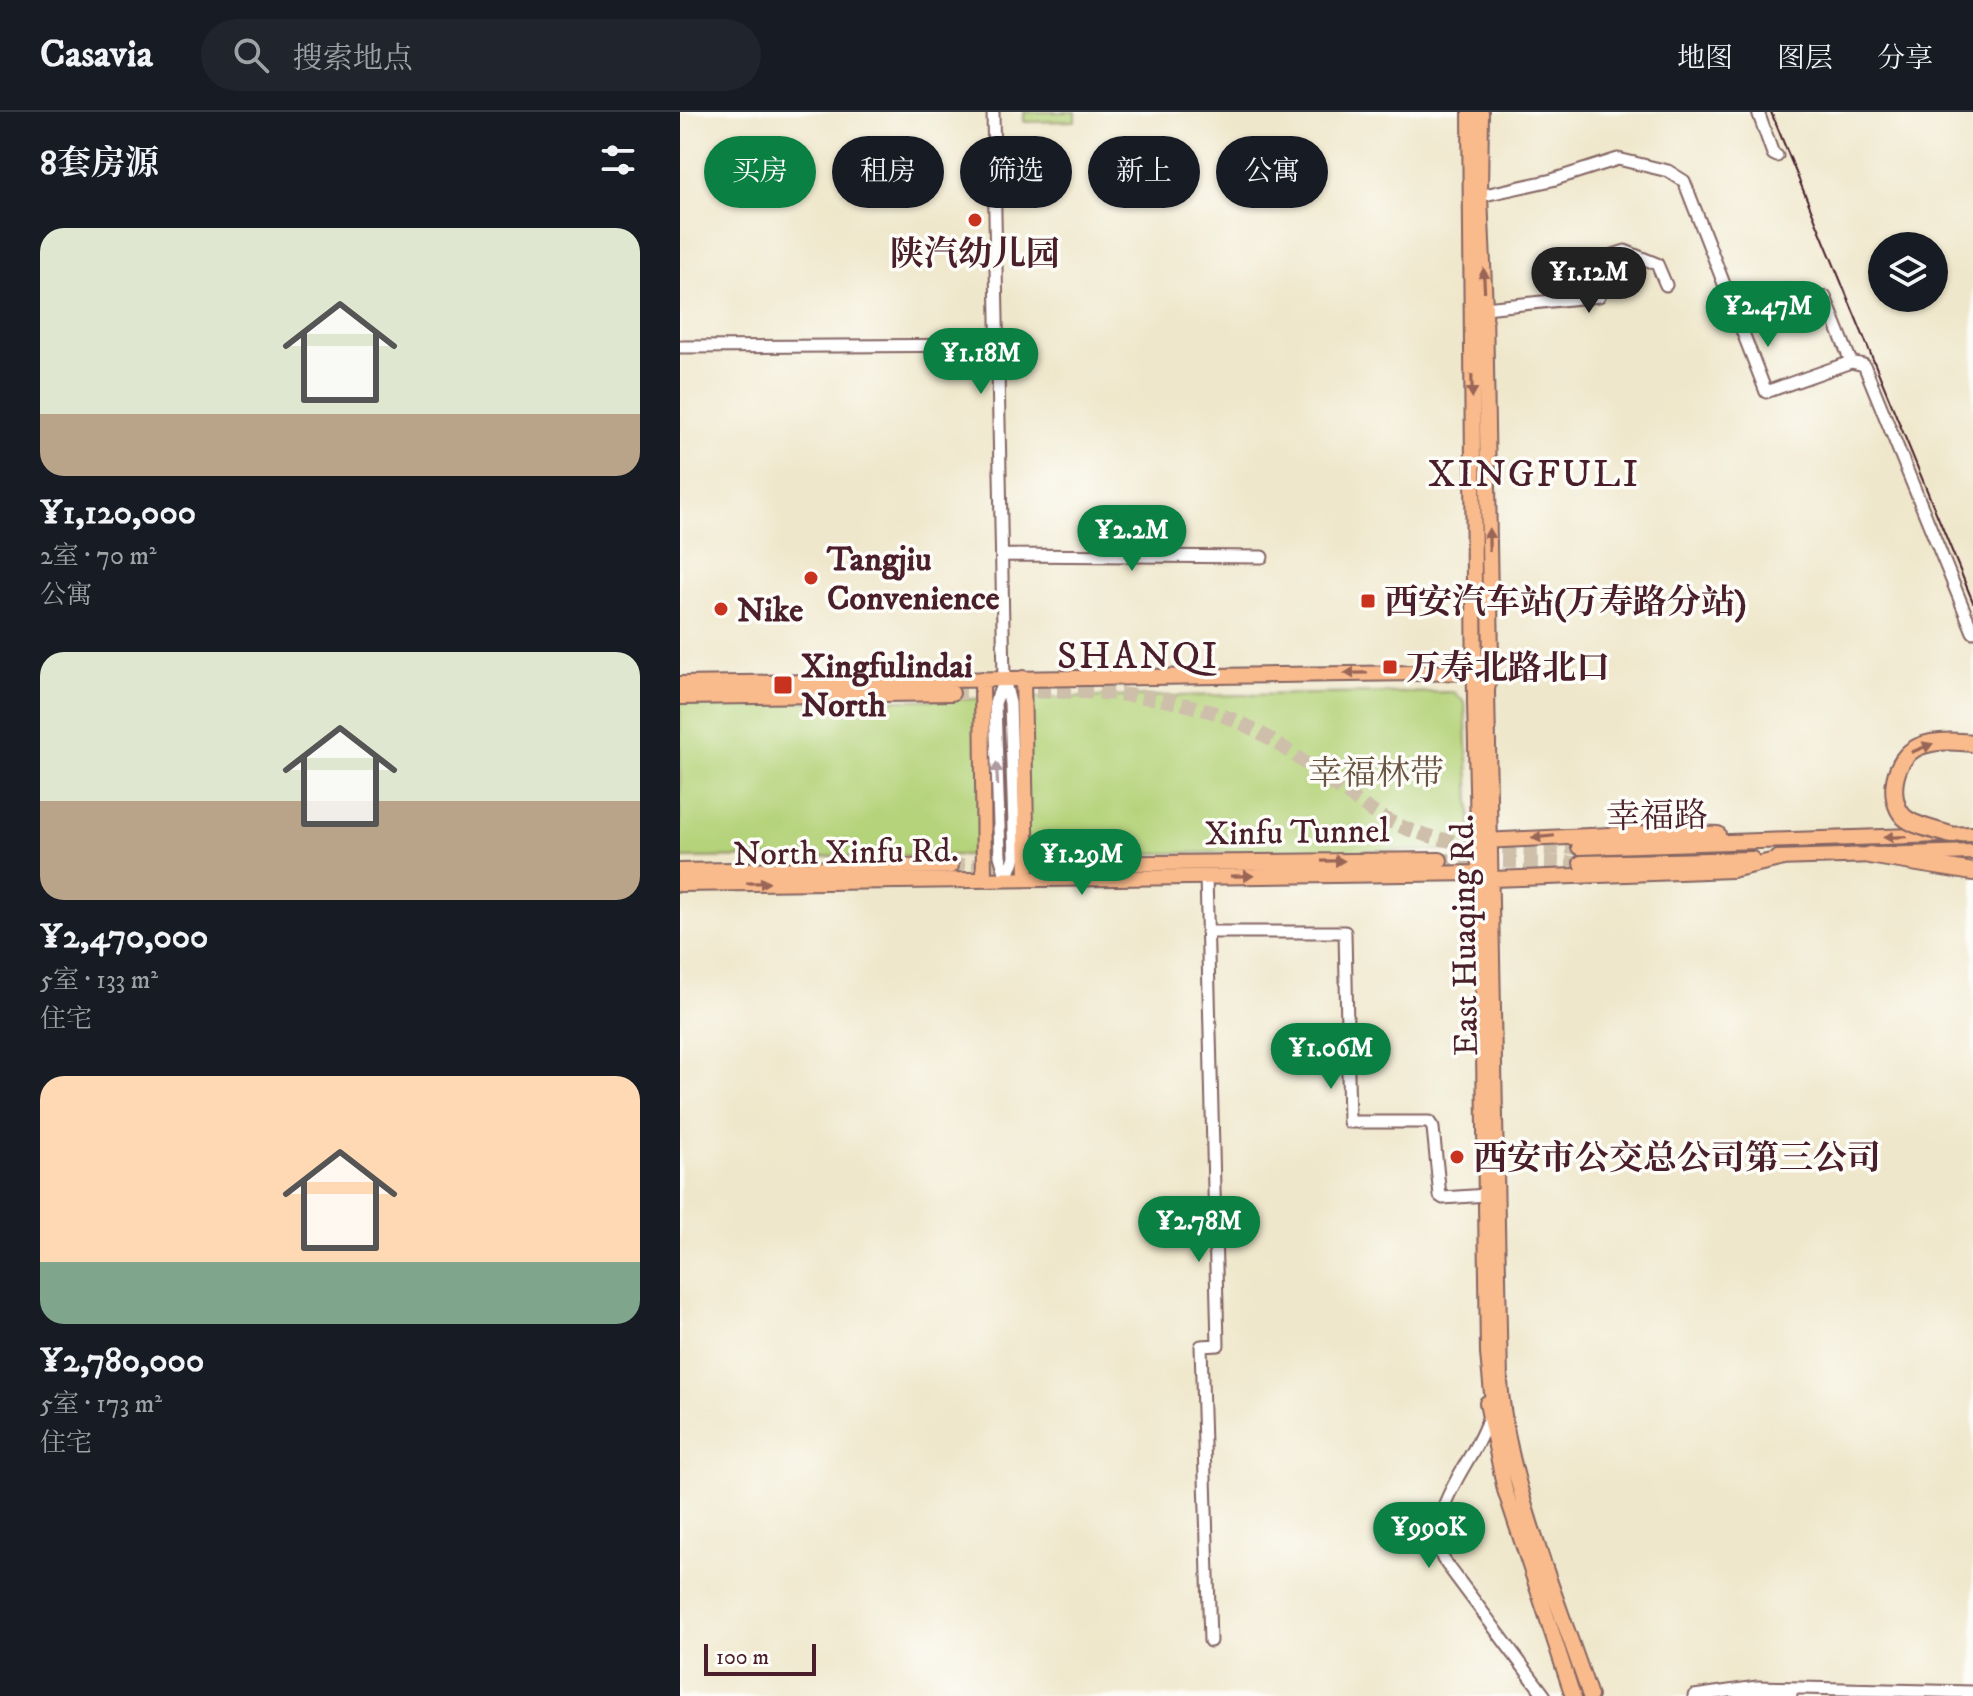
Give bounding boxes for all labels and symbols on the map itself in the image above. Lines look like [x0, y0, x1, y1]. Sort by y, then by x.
marker: 陕汽幼儿园 [966, 211, 984, 229]
place label: 陕汽幼儿园 [890, 234, 1060, 276]
pin: ¥1.12M [1524, 247, 1654, 315]
one-way arrow [1477, 267, 1490, 292]
pin: ¥2.47M [1703, 281, 1833, 349]
pin: ¥1.18M [916, 328, 1046, 396]
one-way arrow [1465, 374, 1478, 399]
district label: XINGFULI [1428, 451, 1640, 499]
pin: ¥2.2M [1076, 505, 1188, 573]
one-way arrow [1483, 527, 1495, 552]
place label: Tangjiu Convenience [826, 539, 1000, 620]
marker: Tangjiu Convenience [802, 569, 820, 587]
place label: 西安汽车站(万寿路分站) [1384, 582, 1747, 624]
place label: Nike [737, 590, 803, 632]
marker: 西安汽车站(万寿路分站) [1359, 592, 1377, 610]
marker: Nike [712, 600, 730, 618]
district label: SHANQI [1057, 633, 1219, 681]
place label: Xingfulindai North [801, 646, 973, 727]
place label: 万寿北路北口 [1406, 648, 1610, 690]
marker: 万寿北路北口 [1381, 658, 1399, 676]
one-way arrow [1343, 667, 1368, 679]
marker: Xingfulindai North [772, 674, 794, 696]
one-way arrow [1910, 741, 1934, 754]
park label: 幸福林带 [1308, 753, 1444, 795]
one-way arrow [990, 761, 1003, 786]
street label: 幸福路 [1606, 795, 1708, 839]
street label: Xinfu Tunnel [1204, 810, 1391, 856]
street label: East Huaqing Rd. [1442, 814, 1488, 1056]
pin: ¥1.29M [1017, 829, 1147, 897]
street label: North Xinfu Rd. [733, 830, 959, 876]
one-way arrow [1882, 830, 1907, 843]
one-way arrow [1530, 831, 1555, 844]
one-way arrow [1321, 855, 1346, 867]
one-way arrow [1230, 870, 1255, 882]
one-way arrow [746, 876, 771, 889]
pin: ¥1.06M [1266, 1023, 1396, 1091]
place label: 西安市公交总公司第三公司 [1473, 1138, 1881, 1180]
marker: 西安市公交总公司第三公司 [1448, 1148, 1466, 1166]
pin: ¥2.78M [1134, 1196, 1264, 1264]
pin: ¥990K [1373, 1502, 1485, 1570]
scale bar [704, 1640, 816, 1676]

